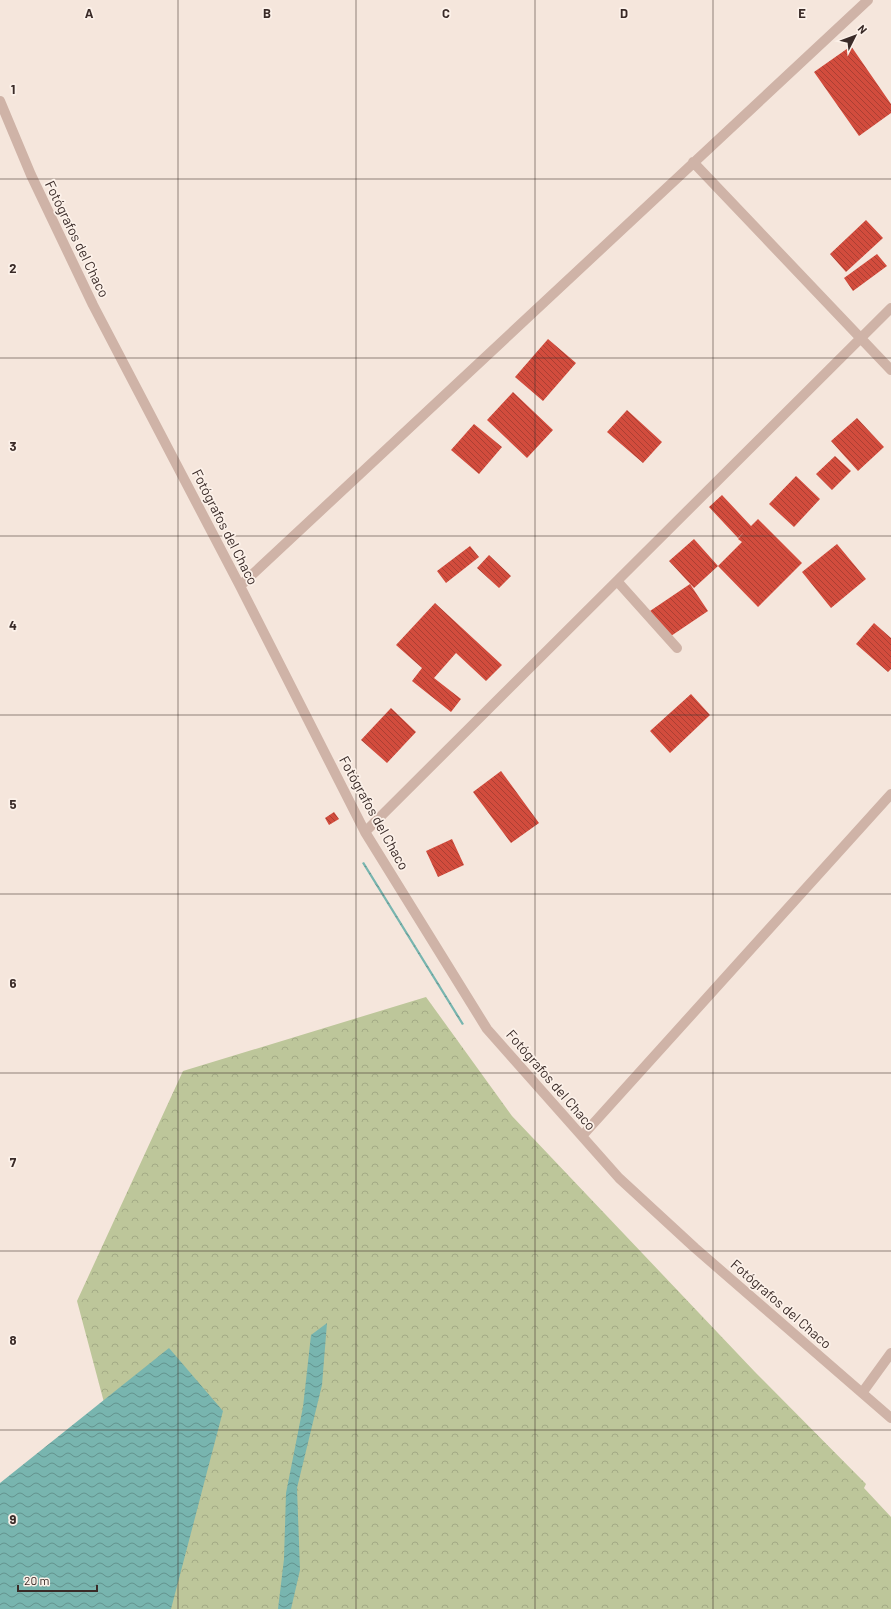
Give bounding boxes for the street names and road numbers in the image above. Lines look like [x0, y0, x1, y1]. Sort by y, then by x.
street label: Fotógrafos del Chaco [42, 178, 113, 300]
street label: Fotógrafos del Chaco [189, 466, 262, 588]
street label: Fotógrafos del Chaco [336, 753, 413, 873]
street label: Fotógrafos del Chaco [503, 1026, 600, 1133]
street label: Fotógrafos del Chaco [728, 1255, 835, 1352]

